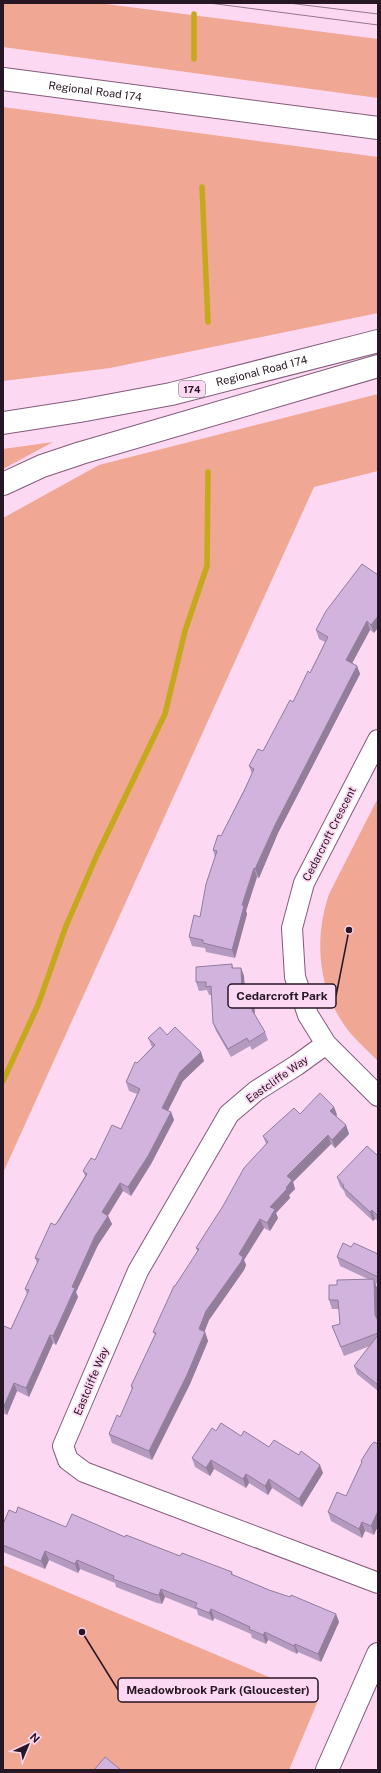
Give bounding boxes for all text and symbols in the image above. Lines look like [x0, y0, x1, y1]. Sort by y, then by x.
street label: Regional Road 174 [48, 79, 143, 103]
street label: Regional Road 174 [214, 353, 309, 388]
road number: 174 [179, 381, 205, 397]
street label: Cedarcroft Crescent [300, 785, 358, 883]
callout: Cedarcroft Park [228, 984, 336, 1008]
text: Cedarcroft Park [236, 989, 328, 1003]
street label: Eastcliffe Way [244, 1053, 310, 1105]
street label: Eastcliffe Way [71, 1345, 111, 1417]
callout: Meadowbrook Park (Gloucester) [118, 1678, 318, 1702]
text: Meadowbrook Park (Gloucester) [126, 1683, 310, 1697]
north arrow [8, 1725, 48, 1765]
text: N [28, 1731, 42, 1745]

